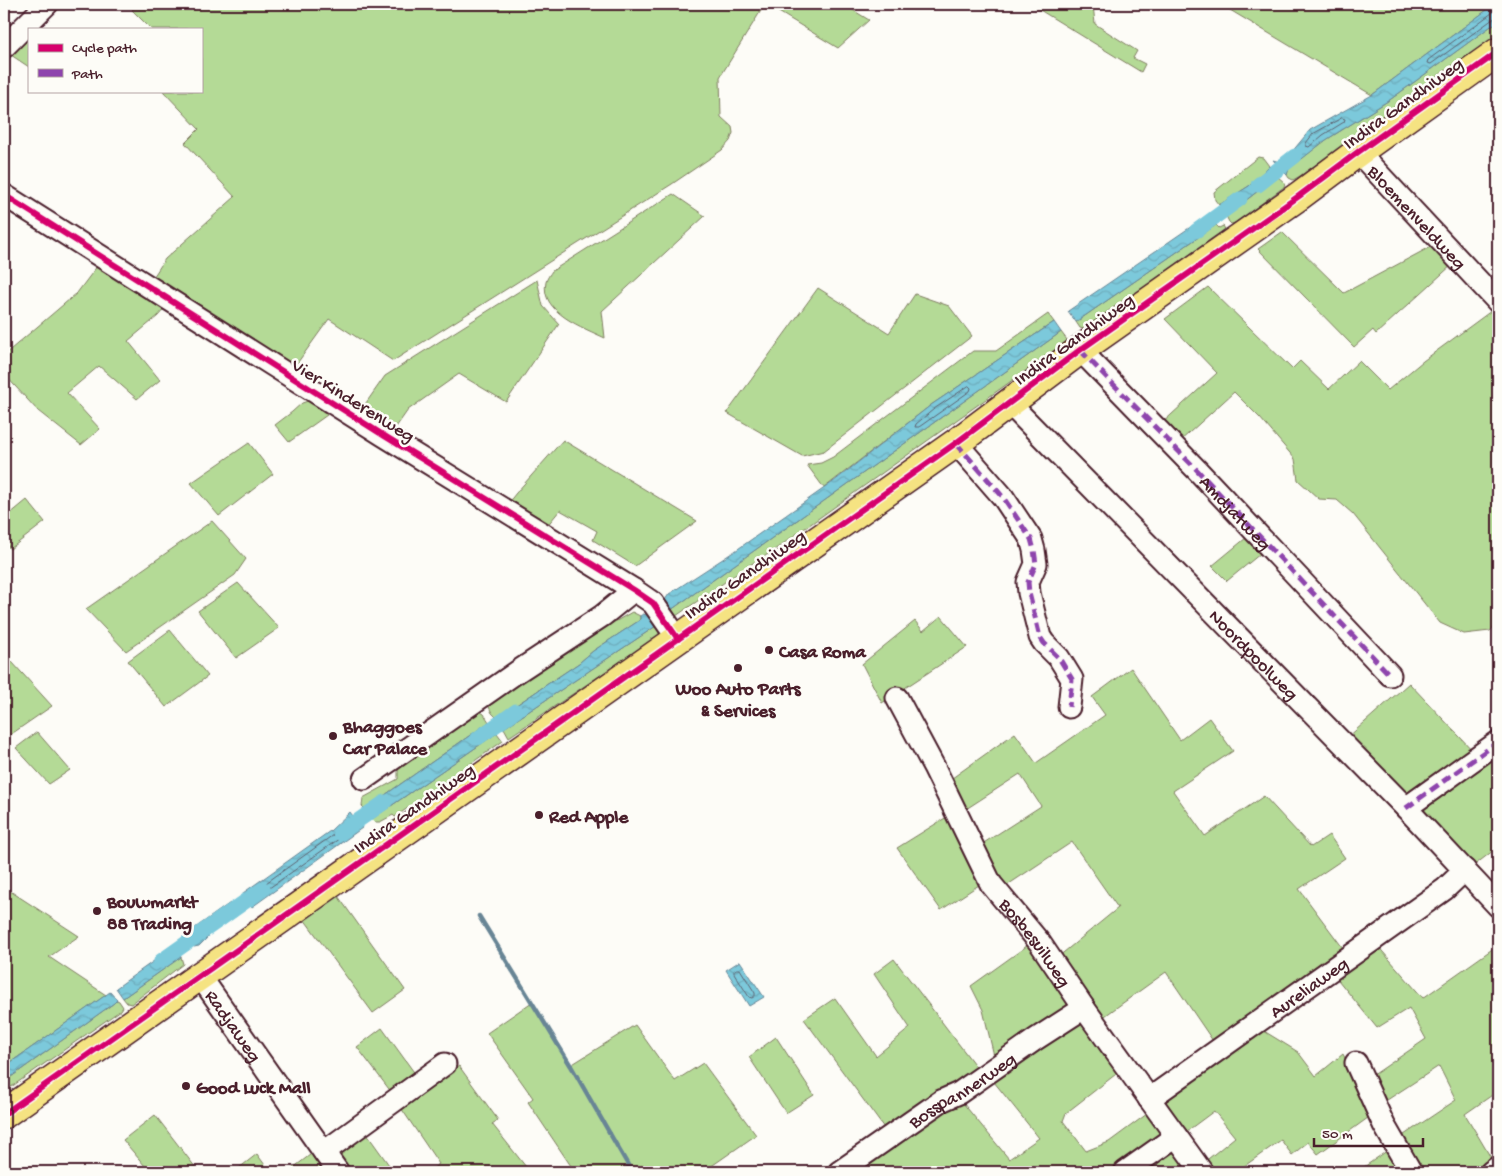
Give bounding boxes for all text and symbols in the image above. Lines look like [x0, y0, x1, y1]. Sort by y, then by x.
legend [28, 28, 202, 92]
text: Cycle path [72, 40, 137, 58]
street label: Indira Gandhiweg [1339, 53, 1469, 156]
text: Path [71, 66, 103, 84]
street label: Bloemenveldweg [1360, 161, 1470, 276]
street label: Indira Gandhiweg [1010, 289, 1140, 392]
street label: Vier Kinderenweg [285, 354, 418, 449]
street label: Amdjatweg [1193, 472, 1275, 557]
street label: Indira Gandhiweg [681, 525, 811, 626]
street label: Noordpoolweg [1202, 606, 1302, 707]
place label: Casa Roma [778, 642, 867, 665]
marker: Casa Roma [763, 644, 775, 656]
marker: Woo Auto Parts & Services [732, 662, 744, 674]
place label: Woo Auto Parts & Services [674, 679, 802, 724]
place label: Bhaggoes Car Palace [342, 717, 428, 762]
marker: Bhaggoes Car Palace [327, 730, 339, 742]
street label: Indira Gandhiweg [350, 759, 480, 860]
place label: Red Apple [548, 807, 629, 830]
marker: Red Apple [533, 809, 545, 821]
place label: Bouwmarkt 88 Trading [106, 892, 199, 937]
street label: Bosbesuilweg [992, 894, 1075, 993]
marker: Bouwmarkt 88 Trading [91, 905, 103, 917]
street label: Aureliaweg [1266, 953, 1354, 1025]
street label: Radjaweg [198, 986, 265, 1068]
street label: Bosspannerweg [904, 1049, 1022, 1136]
place label: Good Luck Mall [196, 1078, 311, 1101]
marker: Good Luck Mall [180, 1080, 192, 1092]
scale bar [1314, 1116, 1423, 1148]
text: 50 m [1322, 1126, 1353, 1144]

